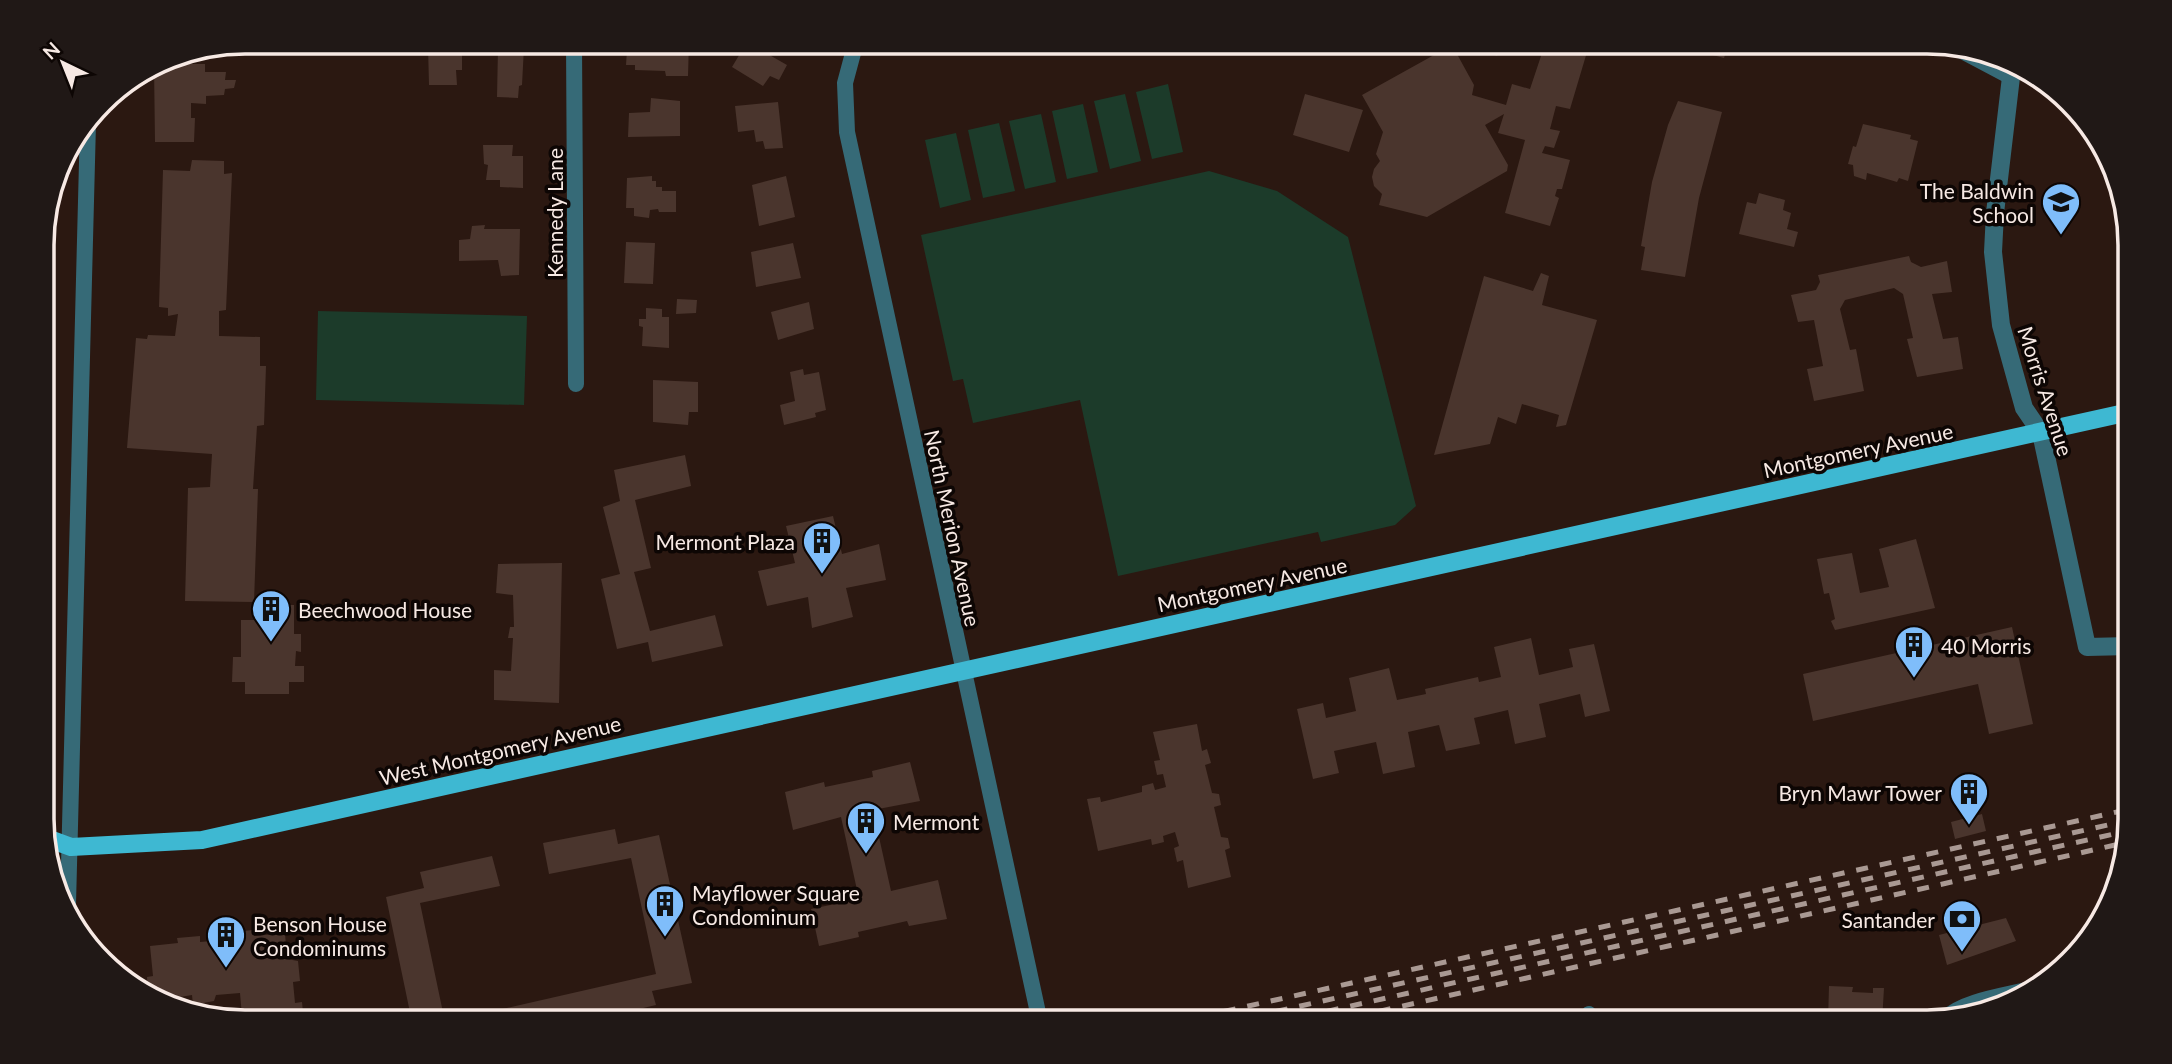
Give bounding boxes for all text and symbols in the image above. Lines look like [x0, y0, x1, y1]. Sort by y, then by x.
north arrow [28, 28, 98, 98]
text: N [38, 37, 64, 64]
street label: Kennedy Lane [542, 148, 567, 278]
place label: The Baldwin School [1920, 178, 2034, 227]
school or university icon: The Baldwin School [2040, 181, 2082, 236]
street label: Morris Avenue [2013, 323, 2079, 459]
street label: Montgomery Avenue [1761, 418, 1955, 482]
street label: North Merion Avenue [920, 427, 986, 629]
building icon: Mermont Plaza [801, 520, 843, 575]
place label: Mermont Plaza [656, 529, 795, 554]
street label: Montgomery Avenue [1155, 552, 1349, 616]
building icon: Beechwood House [250, 588, 292, 643]
place label: Beechwood House [298, 597, 472, 622]
building icon: 40 Morris [1893, 624, 1935, 679]
place label: 40 Morris [1941, 633, 2031, 658]
street label: West Montgomery Avenue [377, 710, 623, 790]
building icon: Bryn Mawr Tower [1948, 771, 1990, 826]
place label: Bryn Mawr Tower [1778, 780, 1942, 805]
building icon: Mermont [845, 800, 887, 855]
place label: Mermont [893, 809, 980, 834]
place label: Mayflower Square Condominum [692, 880, 860, 929]
building icon: Mayflower Square Condominum [644, 883, 686, 938]
bank icon: Santander [1941, 898, 1983, 953]
place label: Santander [1842, 907, 1935, 932]
place label: Benson House Condominums [253, 911, 387, 960]
building icon: Benson House Condominums [205, 914, 247, 969]

